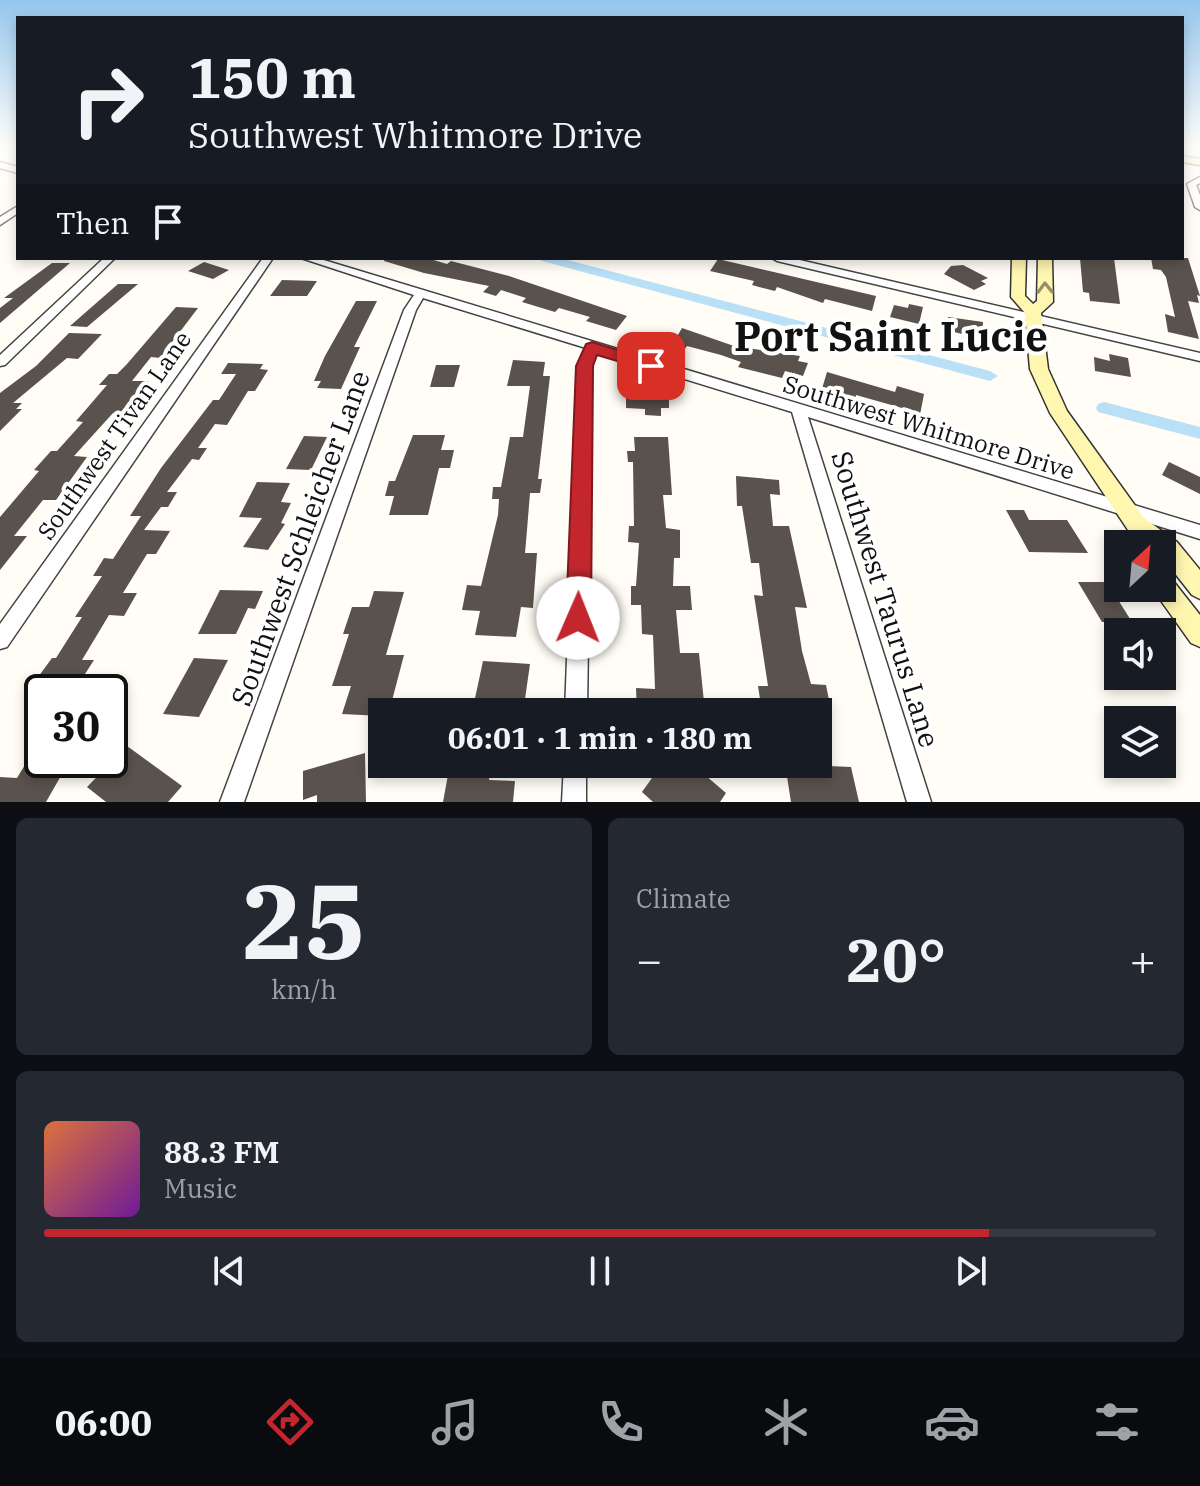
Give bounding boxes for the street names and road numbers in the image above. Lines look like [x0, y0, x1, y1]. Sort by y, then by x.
street label: Southwest Tivan Lane [30, 324, 198, 546]
street label: Southwest Schleicher Lane [222, 365, 378, 711]
street label: Southwest Whitmore Drive [779, 367, 1079, 487]
street label: Southwest Taurus Lane [823, 446, 949, 752]

